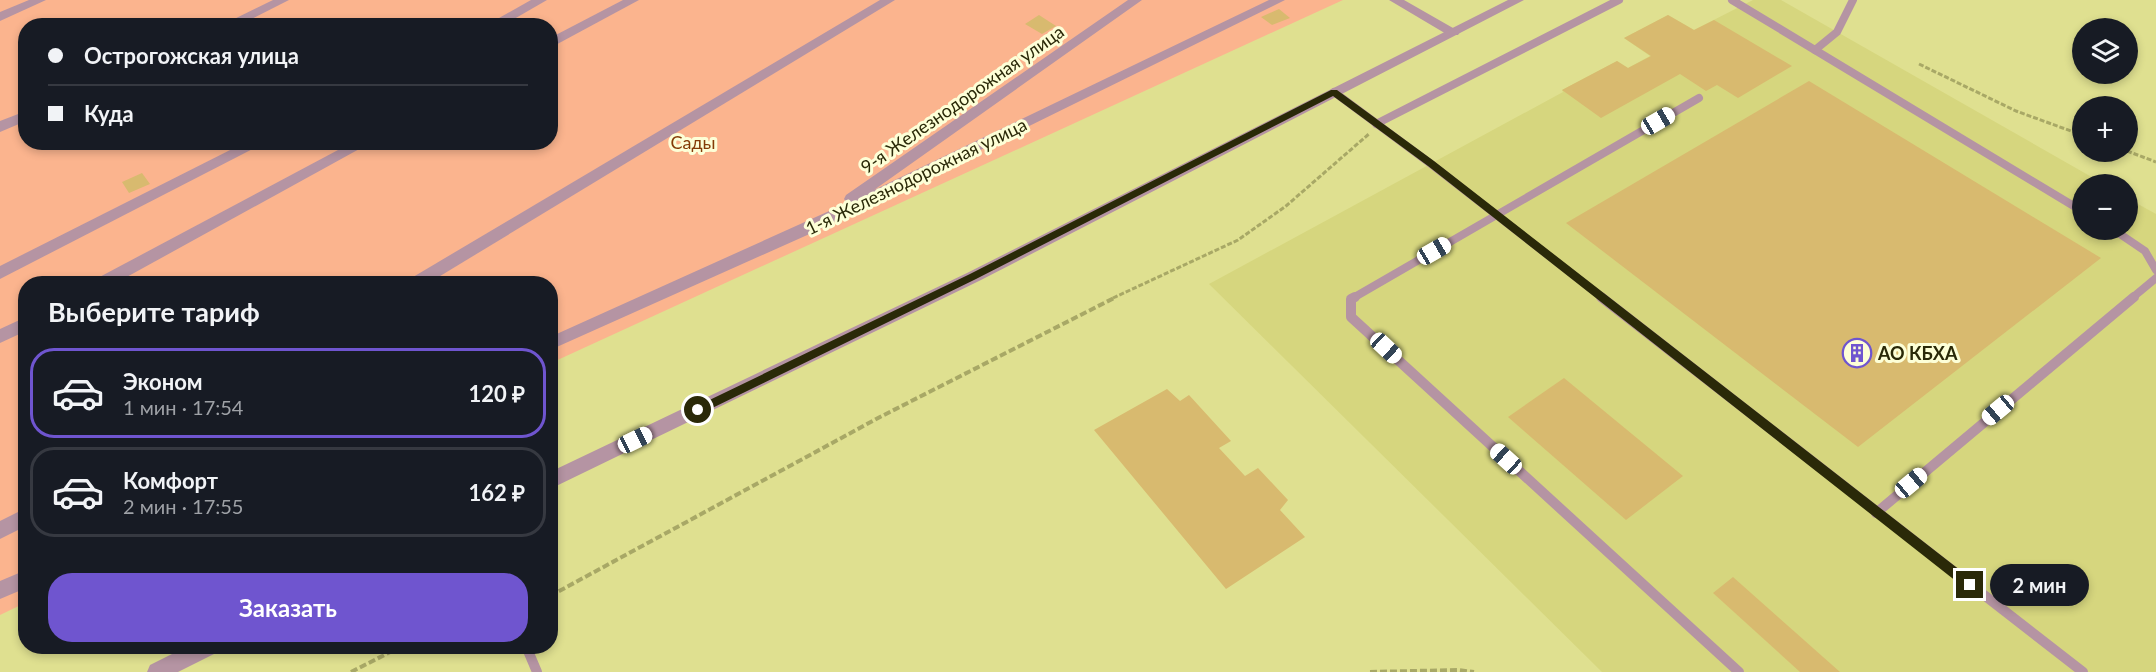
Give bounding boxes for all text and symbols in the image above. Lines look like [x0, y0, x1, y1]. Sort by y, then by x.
map controls [2072, 18, 2138, 240]
button: layers [2072, 18, 2138, 84]
street label: 9-я Железнодорожная улица [856, 20, 1068, 178]
text: Острогожская улица [84, 42, 299, 69]
button: + [2072, 96, 2138, 162]
text: Куда [84, 100, 134, 127]
car [1638, 104, 1678, 138]
street label: 1-я Железнодорожная улица [802, 113, 1030, 239]
park label: Сады [670, 131, 716, 153]
button: − [2072, 174, 2138, 240]
car [1414, 234, 1454, 268]
text: Выберите тариф [48, 295, 260, 328]
car [1367, 329, 1405, 367]
building icon: АО КБХА [1841, 337, 1873, 369]
place label: АО КБХА [1877, 342, 1958, 364]
icon: car [51, 366, 105, 420]
text: Эконом [123, 368, 203, 395]
text: 120 ₽ [469, 380, 525, 407]
car [1978, 392, 2018, 428]
text: 1 мин · 17:54 [123, 395, 243, 419]
route start [684, 396, 711, 423]
car [615, 424, 655, 456]
car [1487, 440, 1525, 478]
icon: car [51, 465, 105, 519]
car [1891, 465, 1931, 501]
text: Комфорт [123, 467, 218, 494]
text: 162 ₽ [469, 479, 525, 506]
text: 2 мин · 17:55 [123, 494, 243, 518]
callout: 2 мин [1991, 564, 2090, 606]
route end [1956, 571, 1983, 598]
button: Заказать [48, 573, 528, 642]
text: 2 мин [2013, 573, 2066, 597]

